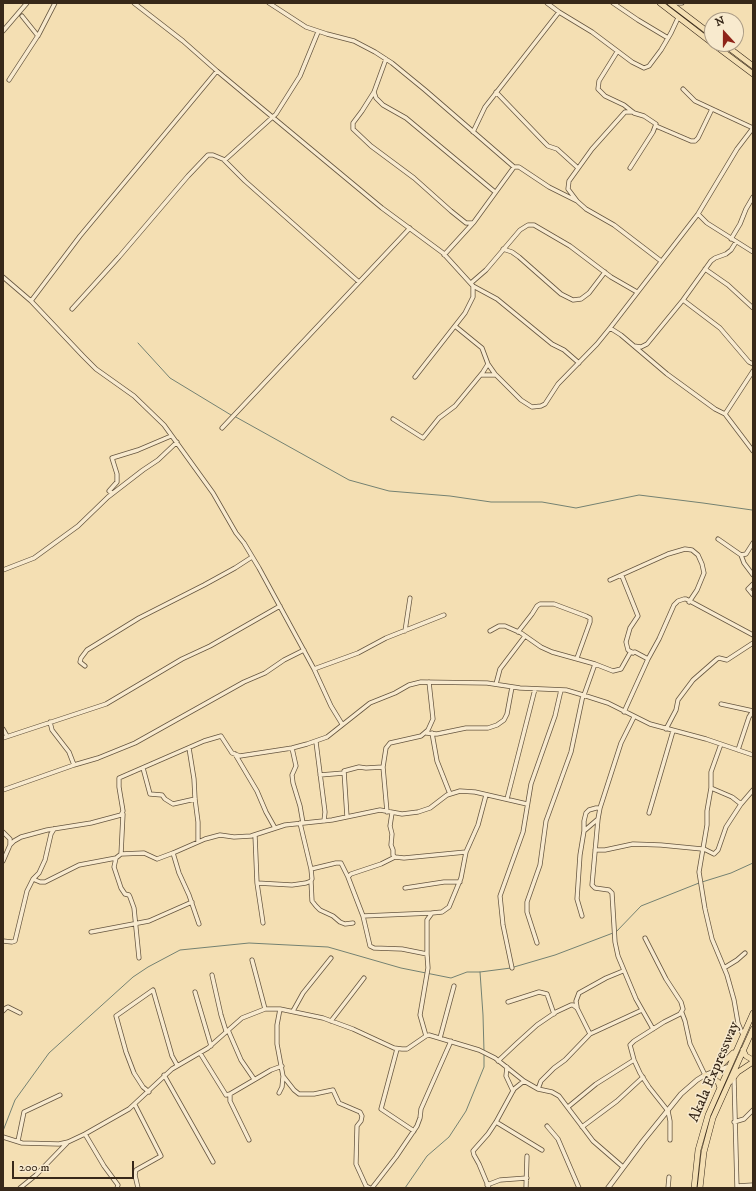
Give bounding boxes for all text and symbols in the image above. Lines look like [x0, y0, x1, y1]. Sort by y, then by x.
north arrow [704, 12, 744, 52]
text: N [713, 14, 727, 30]
street label: Akala Expressway [686, 1019, 744, 1125]
scale bar [14, 1153, 136, 1179]
text: 200 m [19, 1160, 49, 1175]

